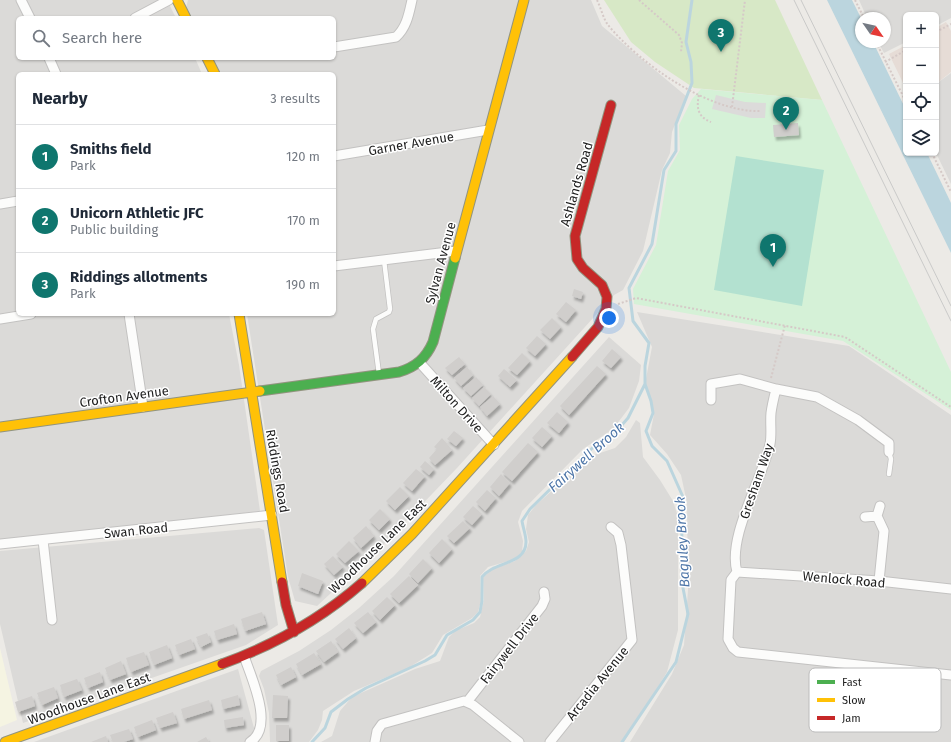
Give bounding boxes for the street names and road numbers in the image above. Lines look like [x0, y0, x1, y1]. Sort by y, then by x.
street label: Garner Avenue [367, 129, 455, 158]
street label: Ashlands Road [557, 140, 596, 228]
street label: Sylvan Avenue [422, 220, 459, 306]
street label: Milton Drive [427, 373, 486, 436]
street label: Crofton Avenue [78, 383, 170, 410]
street label: Riddings Road [263, 428, 292, 514]
street label: Gresham Way [737, 441, 777, 521]
street label: Woodhouse Lane East [326, 496, 429, 597]
street label: Swan Road [103, 520, 169, 541]
street label: Wenlock Road [802, 568, 886, 591]
street label: Fairywell Drive [477, 610, 542, 687]
street label: Arcadia Avenue [563, 643, 632, 723]
street label: Woodhouse Lane East [26, 669, 153, 728]

